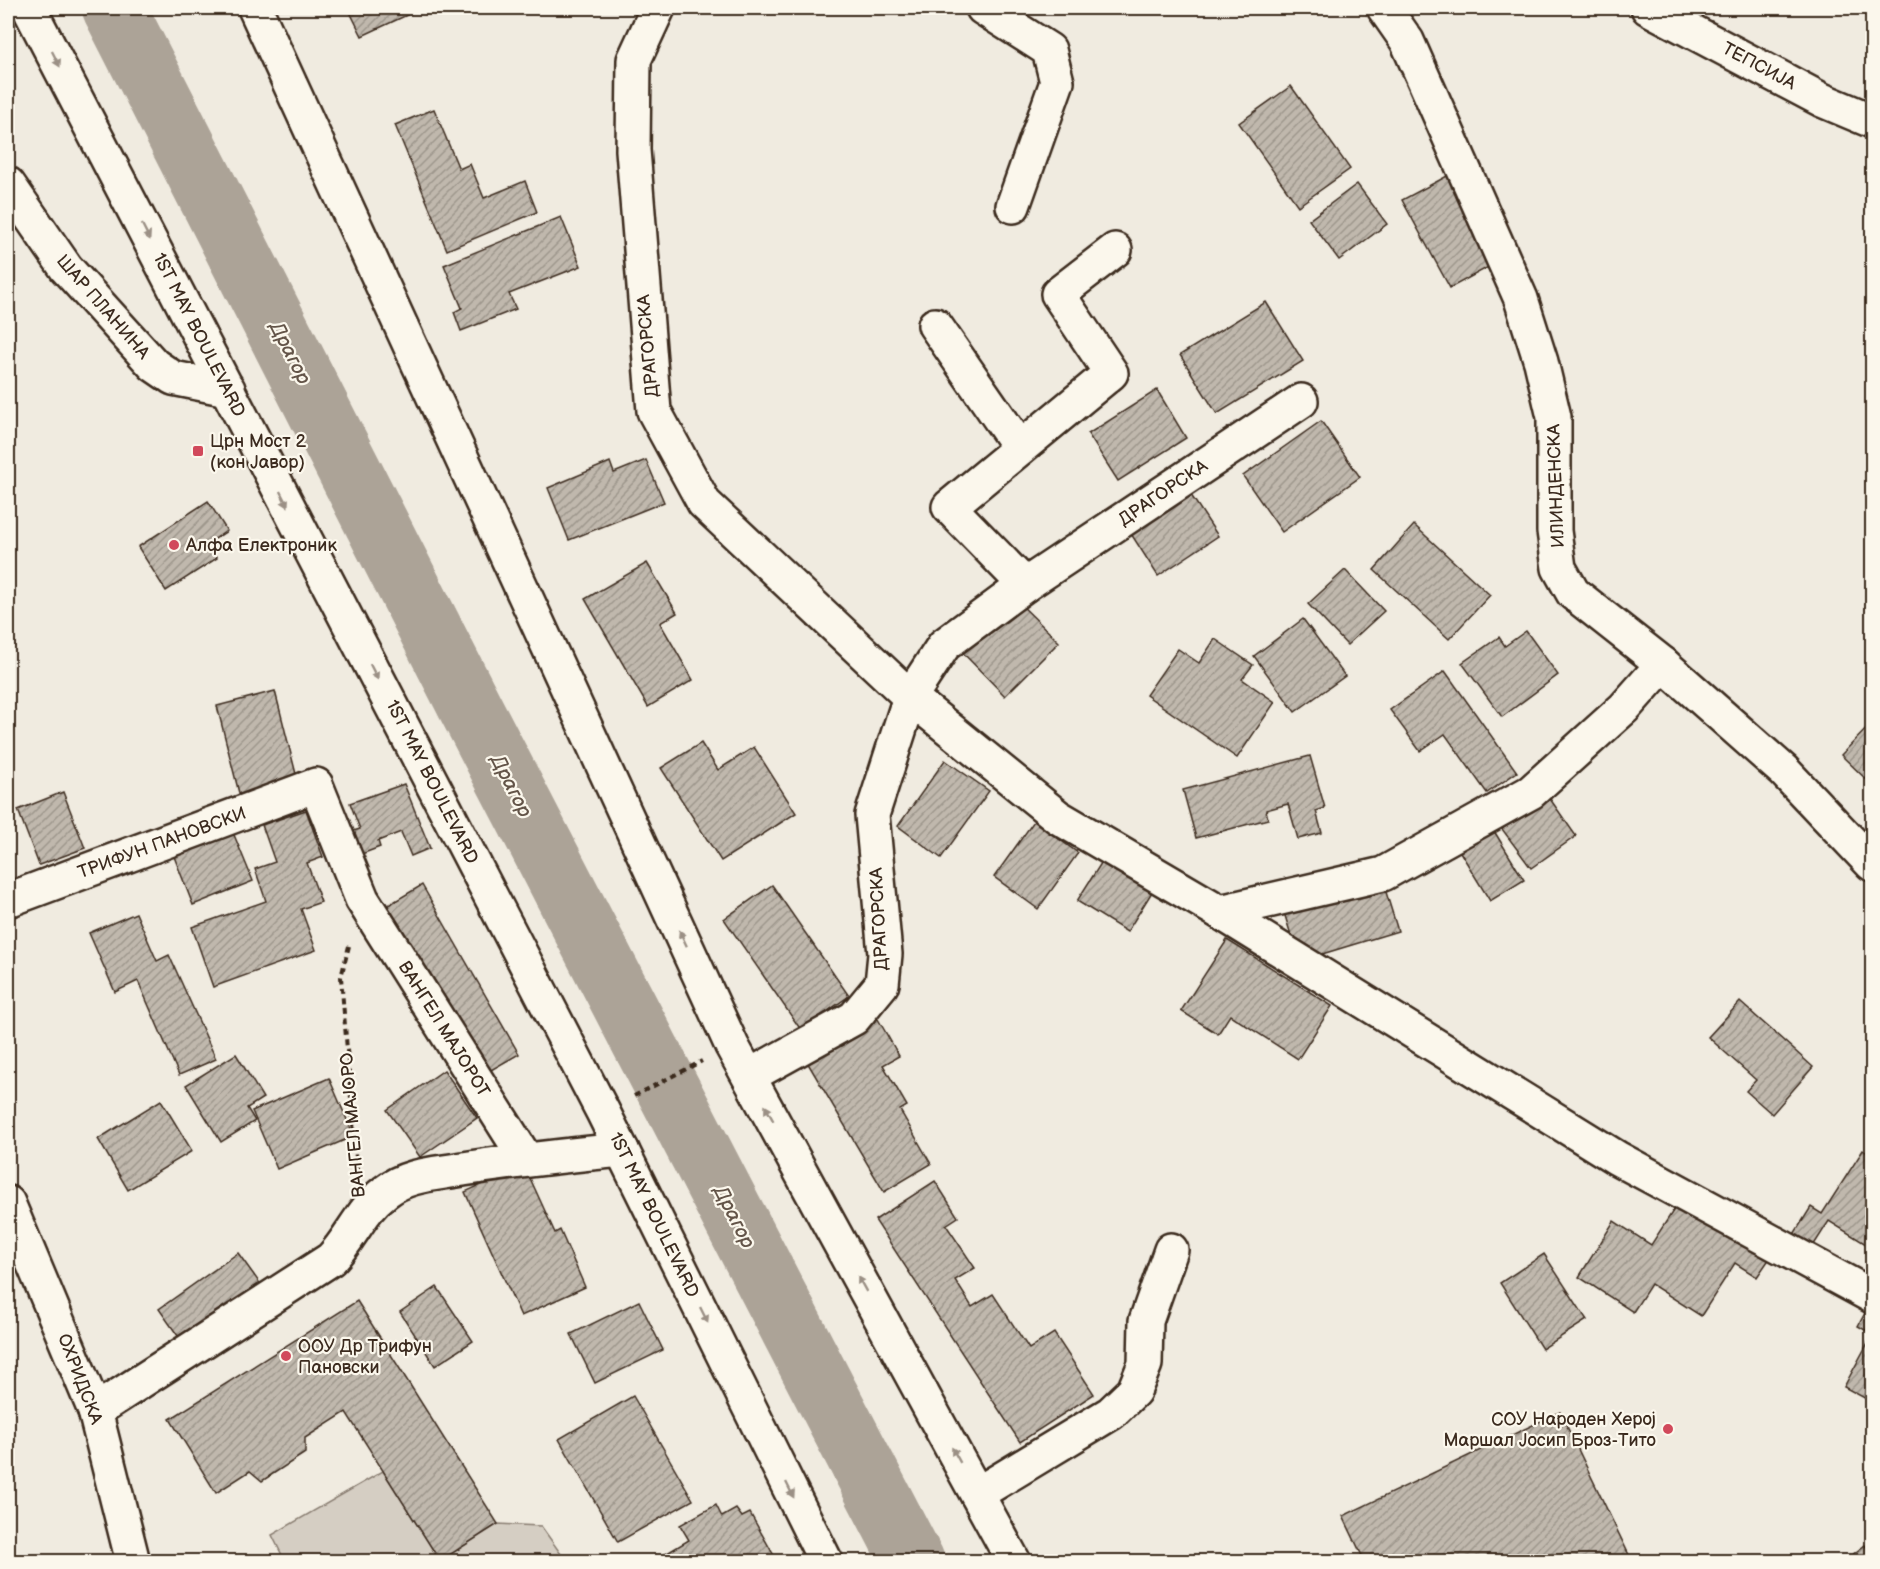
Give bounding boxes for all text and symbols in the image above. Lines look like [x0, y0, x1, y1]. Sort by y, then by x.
street label: ТЕПСИЈА [1719, 38, 1800, 94]
one-way arrow [51, 51, 61, 68]
one-way arrow [141, 224, 151, 241]
street label: 1ST MAY BOULEVARD [148, 249, 250, 421]
street label: ШАР ПЛАНИНА [52, 251, 154, 364]
street label: ДРАГОРСКА [633, 294, 663, 398]
water label: Драгор [263, 316, 316, 388]
street label: ИЛИНДЕНСКА [1543, 424, 1569, 548]
place label: Црн Мост 2 (кон Јавор) [210, 431, 306, 473]
marker: Црн Мост 2 (кон Јавор) [191, 444, 205, 458]
street label: ДРАГОРСКА [1114, 455, 1212, 531]
one-way arrow [280, 490, 289, 507]
place label: Алфа Електроник [185, 535, 337, 556]
marker: Алфа Електроник [167, 538, 181, 552]
one-way arrow [369, 663, 379, 680]
street label: 1ST MAY BOULEVARD [381, 696, 483, 868]
water label: Драгор [484, 749, 537, 821]
street label: ТРИФУН ПАНОВСКИ [75, 803, 249, 883]
street label: ДРАГОРСКА [866, 867, 892, 971]
one-way arrow [678, 929, 687, 946]
street label: ВАНГЕЛ МАJОРОТ [394, 957, 494, 1101]
street label: ВАНГЕЛ МАЈОРО [336, 1052, 370, 1198]
one-way arrow [764, 1104, 774, 1121]
street label: 1ST MAY BOULEVARD [605, 1129, 703, 1301]
water label: Драгор [707, 1180, 760, 1252]
one-way arrow [857, 1275, 867, 1292]
one-way arrow [699, 1307, 709, 1324]
street label: ОХРИДСКА [53, 1331, 107, 1427]
place label: ООУ Др Трифун Пановски [298, 1336, 432, 1378]
marker: ООУ Др Трифун Пановски [279, 1349, 293, 1363]
place label: СОУ Народен Херој Маршал Јосип Броз-Тито [1444, 1409, 1656, 1451]
marker: СОУ Народен Херој Маршал Јосип Броз-Тито [1661, 1422, 1675, 1436]
one-way arrow [951, 1446, 961, 1463]
one-way arrow [785, 1481, 795, 1499]

